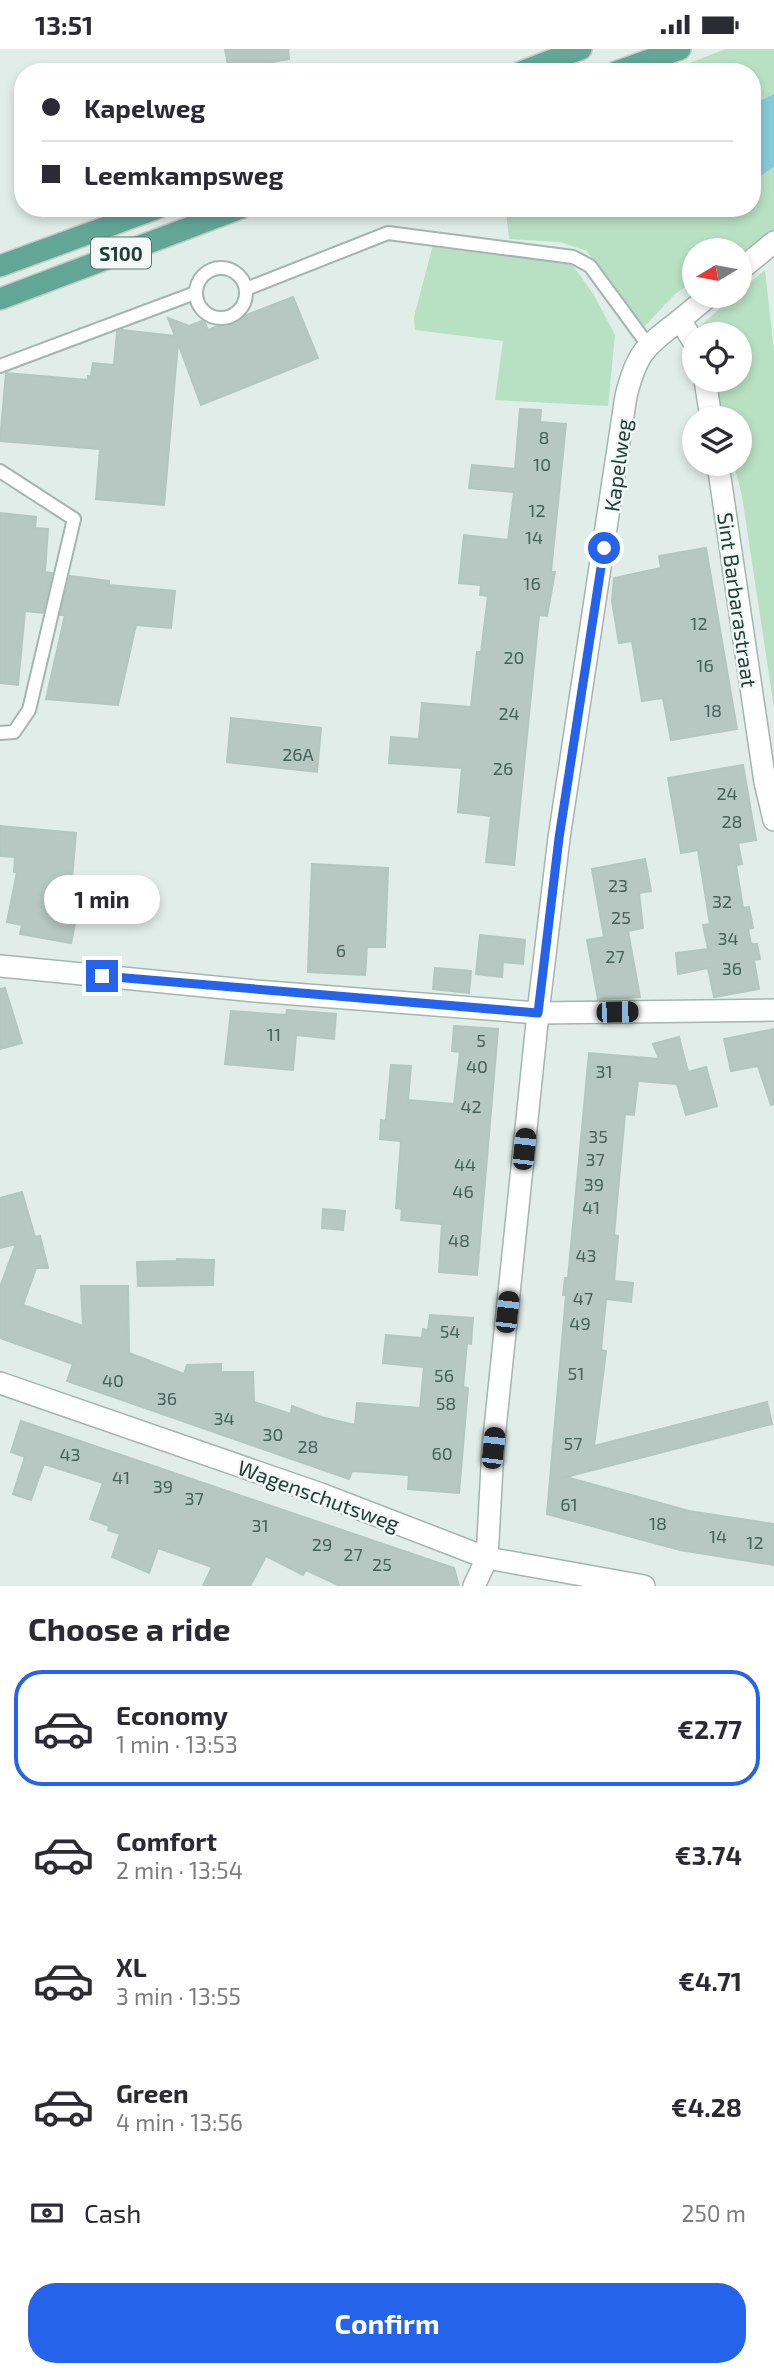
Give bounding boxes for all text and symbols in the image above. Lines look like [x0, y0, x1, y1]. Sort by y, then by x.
text: 13:51 [35, 9, 93, 40]
text: Kapelweg [84, 92, 205, 123]
text: Leemkampsweg [84, 159, 284, 190]
road number: S100 [91, 237, 151, 269]
north arrow [682, 238, 752, 308]
map controls [682, 238, 752, 476]
button: locate [682, 322, 752, 392]
button: layers [682, 406, 752, 476]
street label: Kapelweg [598, 417, 636, 513]
house number: 8 [539, 426, 549, 448]
house number: 10 [533, 453, 551, 475]
house number: 12 [528, 499, 546, 521]
street label: Sint Barbarastraat [713, 511, 763, 689]
house number: 14 [525, 526, 543, 548]
route start [588, 532, 620, 564]
house number: 16 [523, 572, 541, 594]
house number: 12 [690, 612, 708, 634]
house number: 20 [504, 646, 524, 668]
house number: 16 [696, 654, 714, 676]
house number: 18 [704, 699, 722, 721]
house number: 24 [498, 702, 520, 724]
house number: 26A [282, 743, 315, 765]
house number: 26 [493, 757, 513, 779]
house number: 24 [716, 782, 738, 804]
house number: 28 [721, 810, 743, 832]
callout: 1 min [44, 874, 160, 923]
house number: 23 [608, 874, 628, 896]
text: 1 min [74, 885, 130, 913]
house number: 32 [712, 890, 732, 912]
house number: 25 [611, 906, 631, 928]
house number: 34 [717, 927, 739, 949]
house number: 6 [336, 939, 346, 961]
house number: 27 [605, 945, 625, 967]
house number: 36 [722, 957, 742, 979]
route end [86, 960, 118, 992]
car [596, 1001, 639, 1023]
house number: 11 [267, 1023, 281, 1045]
house number: 5 [476, 1029, 486, 1051]
house number: 40 [466, 1055, 488, 1077]
house number: 31 [595, 1060, 613, 1082]
house number: 42 [460, 1095, 482, 1117]
house number: 35 [588, 1125, 608, 1147]
car [512, 1127, 537, 1171]
house number: 37 [585, 1148, 605, 1170]
house number: 44 [454, 1153, 476, 1175]
house number: 39 [584, 1173, 604, 1195]
house number: 46 [452, 1180, 474, 1202]
house number: 41 [582, 1196, 600, 1218]
house number: 48 [448, 1229, 470, 1251]
house number: 43 [575, 1244, 597, 1266]
house number: 47 [573, 1287, 593, 1309]
car [495, 1290, 520, 1334]
house number: 49 [569, 1312, 591, 1334]
house number: 54 [440, 1320, 460, 1342]
house number: 51 [568, 1362, 584, 1384]
house number: 56 [434, 1364, 454, 1386]
house number: 40 [102, 1369, 124, 1391]
house number: 36 [157, 1387, 177, 1409]
house number: 58 [436, 1392, 456, 1414]
house number: 34 [213, 1407, 235, 1429]
house number: 30 [263, 1423, 283, 1445]
car [481, 1426, 506, 1470]
house number: 57 [564, 1432, 582, 1454]
house number: 28 [297, 1435, 319, 1457]
house number: 60 [431, 1442, 453, 1464]
house number: 43 [59, 1443, 81, 1465]
street label: Wagenschutsweg [235, 1454, 404, 1536]
house number: 41 [112, 1466, 130, 1488]
house number: 39 [153, 1475, 173, 1497]
house number: 37 [184, 1487, 204, 1509]
house number: 61 [560, 1493, 578, 1515]
house number: 18 [649, 1512, 667, 1534]
house number: 31 [251, 1514, 269, 1536]
house number: 14 [709, 1525, 727, 1547]
house number: 12 [746, 1531, 764, 1553]
house number: 29 [312, 1533, 332, 1555]
house number: 27 [343, 1543, 363, 1565]
house number: 25 [372, 1553, 392, 1575]
text: Choose a ride [28, 1609, 231, 1647]
icon: car [32, 1697, 95, 1760]
text: Economy [116, 1699, 228, 1730]
text: €2.77 [677, 1713, 742, 1744]
text: 1 min · 13:53 [116, 1730, 238, 1758]
icon: car [32, 1823, 95, 1886]
text: Comfort [116, 1825, 217, 1856]
text: €3.74 [675, 1839, 742, 1870]
text: 2 min · 13:54 [116, 1856, 243, 1884]
icon: car [32, 1949, 95, 2012]
text: XL [116, 1951, 147, 1982]
text: €4.71 [678, 1965, 742, 1996]
text: 3 min · 13:55 [116, 1982, 241, 2010]
icon: car [32, 2075, 95, 2138]
text: Green [116, 2077, 189, 2108]
text: €4.28 [671, 2091, 742, 2122]
text: 4 min · 13:56 [116, 2108, 243, 2136]
icon: cash [28, 2194, 66, 2232]
text: Cash [84, 2197, 141, 2228]
text: 250 m [682, 2199, 746, 2227]
button: Confirm [28, 2283, 746, 2363]

